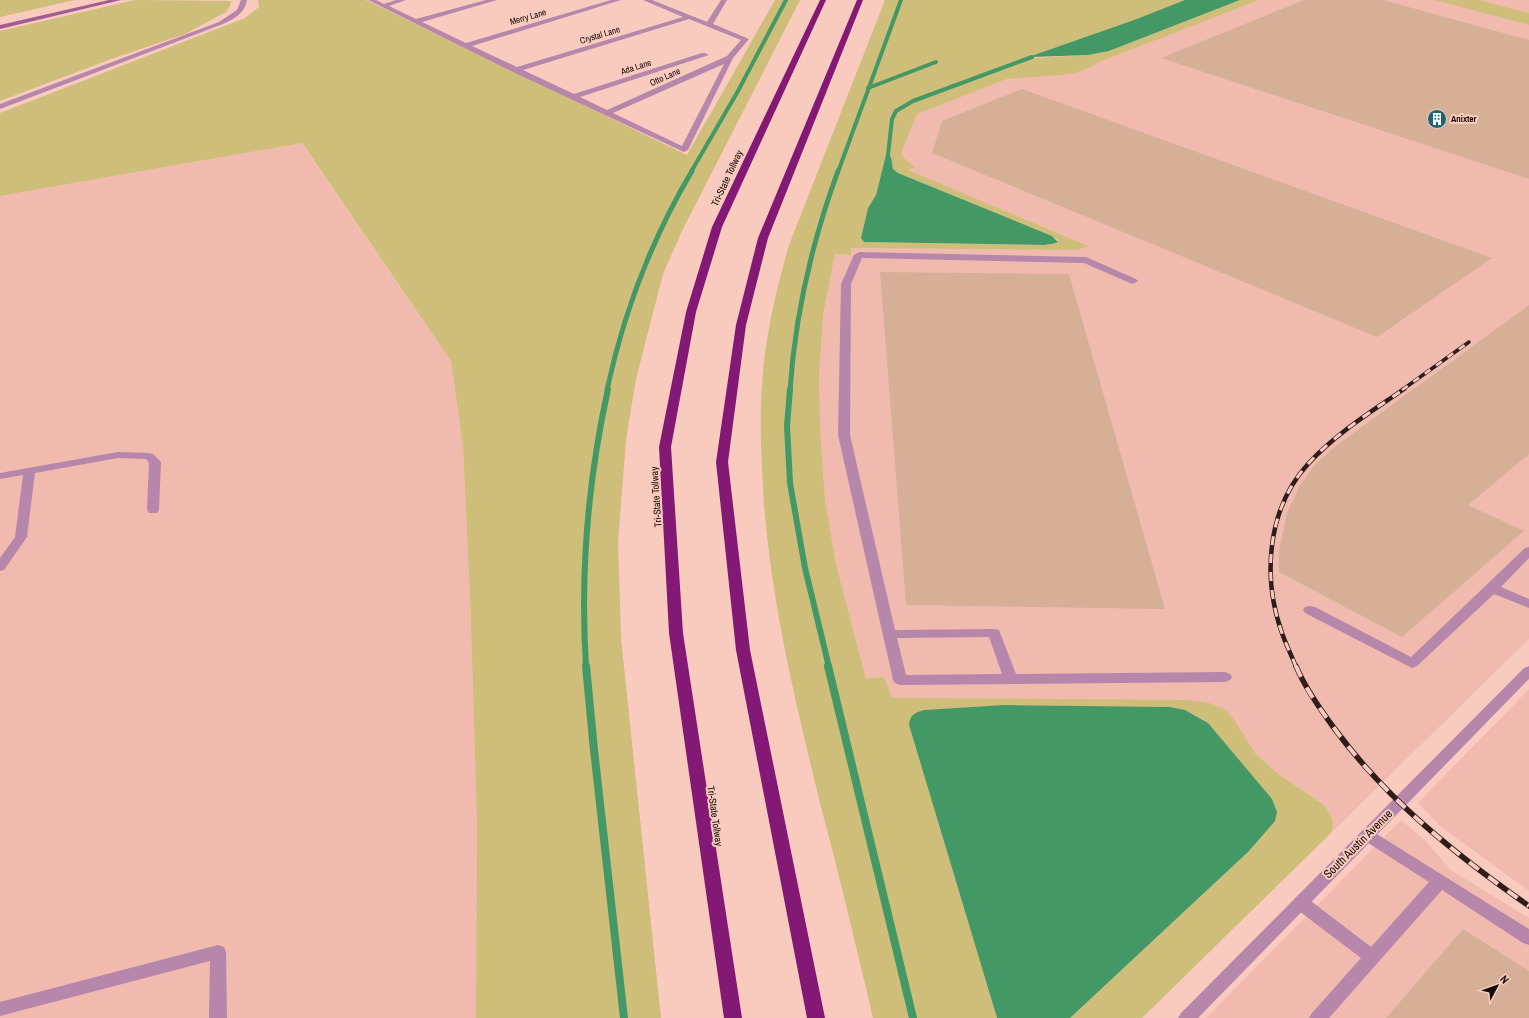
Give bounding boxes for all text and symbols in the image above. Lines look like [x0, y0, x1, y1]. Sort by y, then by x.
street label: Merry Lane [508, 6, 548, 28]
street label: Crystal Lane [578, 23, 622, 47]
street label: Ada Lane [618, 56, 653, 78]
street label: Otto Lane [648, 65, 682, 89]
building icon: Anixter [1426, 108, 1448, 130]
place label: Anixter [1451, 113, 1477, 125]
street label: Tri-State Tollway [708, 147, 746, 208]
street label: Tri-State Tollway [647, 465, 665, 528]
street label: Tri-State Tollway [704, 785, 726, 848]
street label: South Austin Avenue [1320, 806, 1396, 882]
north arrow [1477, 966, 1517, 1006]
text: N [1497, 972, 1512, 986]

